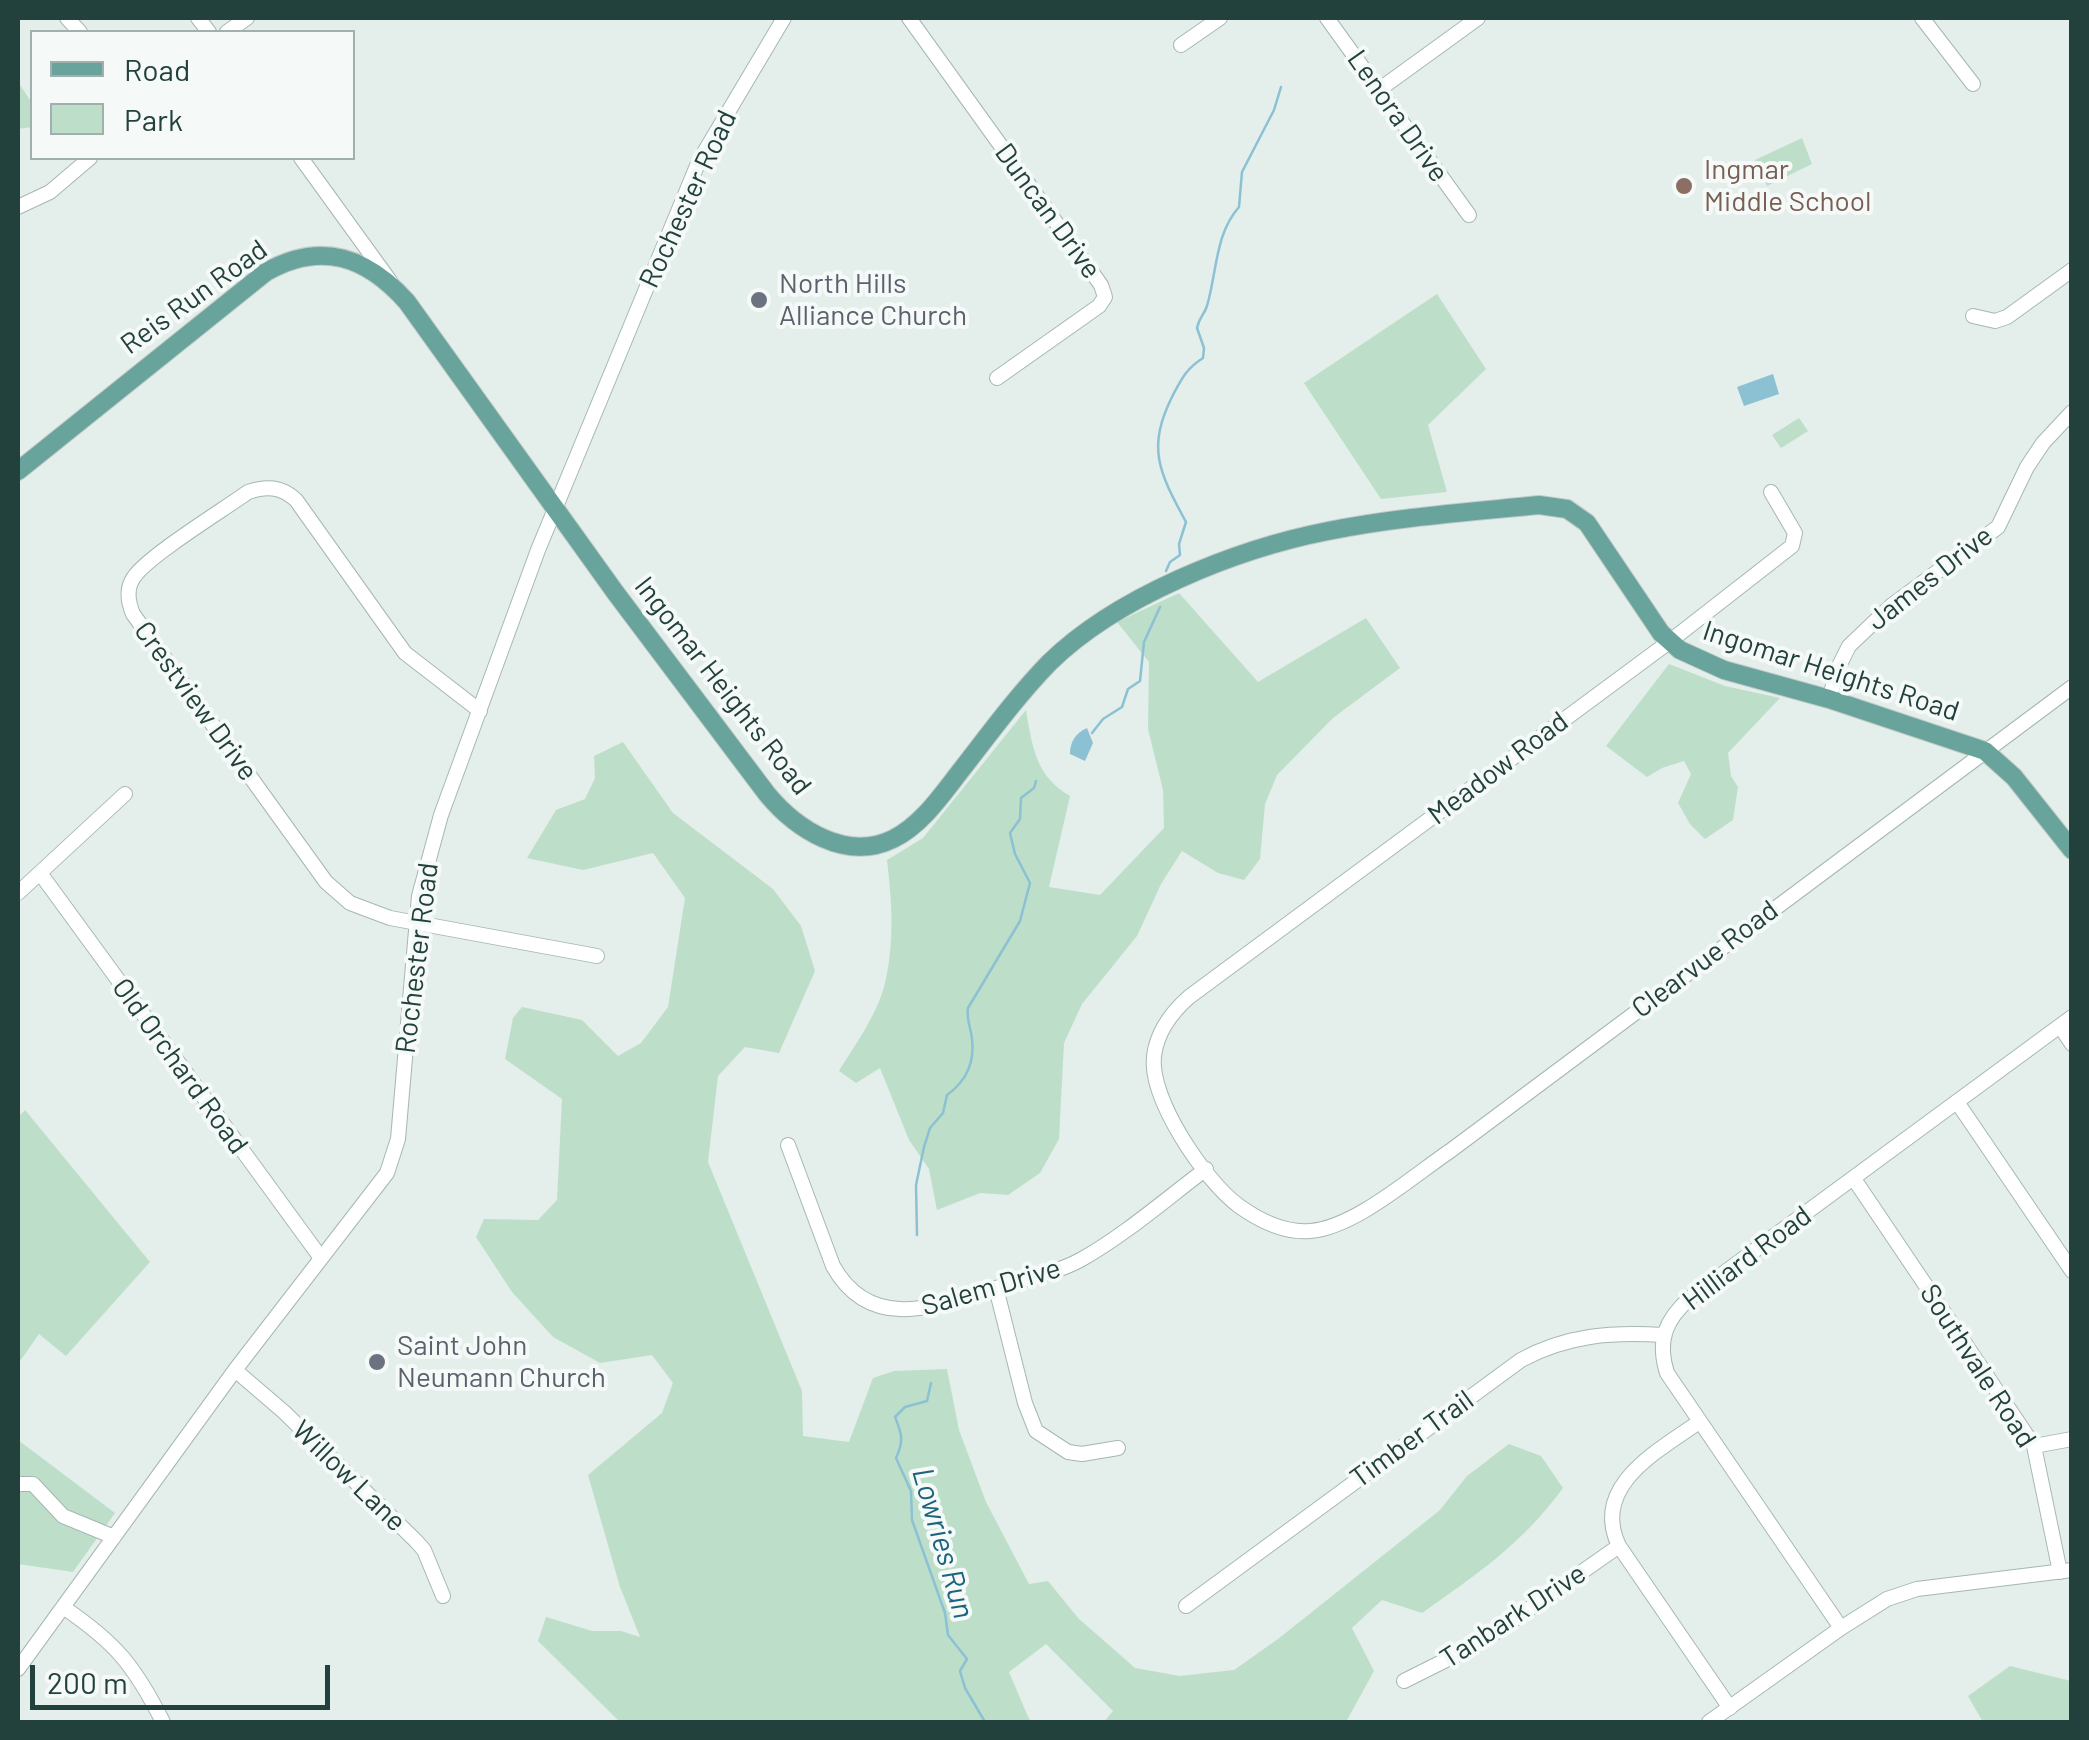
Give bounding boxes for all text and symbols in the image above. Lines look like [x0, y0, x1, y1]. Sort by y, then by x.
legend [30, 30, 355, 160]
street label: Lenora Drive [1340, 44, 1456, 188]
text: Road [124, 51, 190, 87]
text: Park [124, 101, 183, 137]
street label: Rochester Road [632, 105, 744, 293]
street label: Duncan Drive [988, 137, 1108, 285]
place label: Ingmar Middle School [1704, 153, 1871, 219]
marker: Ingmar Middle School [1673, 175, 1695, 197]
street label: Reis Run Road [114, 233, 274, 361]
place label: North Hills Alliance Church [779, 267, 967, 333]
marker: North Hills Alliance Church [748, 289, 770, 311]
street label: James Drive [1861, 519, 1999, 637]
street label: Ingomar Heights Road [627, 570, 819, 802]
street label: Ingomar Heights Road [1699, 614, 1963, 728]
street label: Crestview Drive [127, 615, 265, 787]
street label: Meadow Road [1421, 704, 1575, 832]
street label: Rochester Road [389, 861, 445, 1055]
street label: Clearvue Road [1625, 893, 1785, 1025]
street label: Old Orchard Road [105, 972, 255, 1160]
street label: Hilliard Road [1676, 1199, 1818, 1317]
street label: Salem Drive [918, 1251, 1064, 1323]
street label: Southvale Road [1913, 1278, 2043, 1454]
place label: Saint John Neumann Church [397, 1329, 606, 1395]
marker: Saint John Neumann Church [366, 1351, 388, 1373]
street label: Timber Trail [1344, 1383, 1480, 1495]
street label: Willow Lane [285, 1414, 413, 1538]
water label: Lowries Run [904, 1464, 982, 1622]
street label: Tanbark Drive [1434, 1557, 1592, 1675]
scale bar [35, 1645, 335, 1707]
text: 200 m [47, 1664, 128, 1700]

